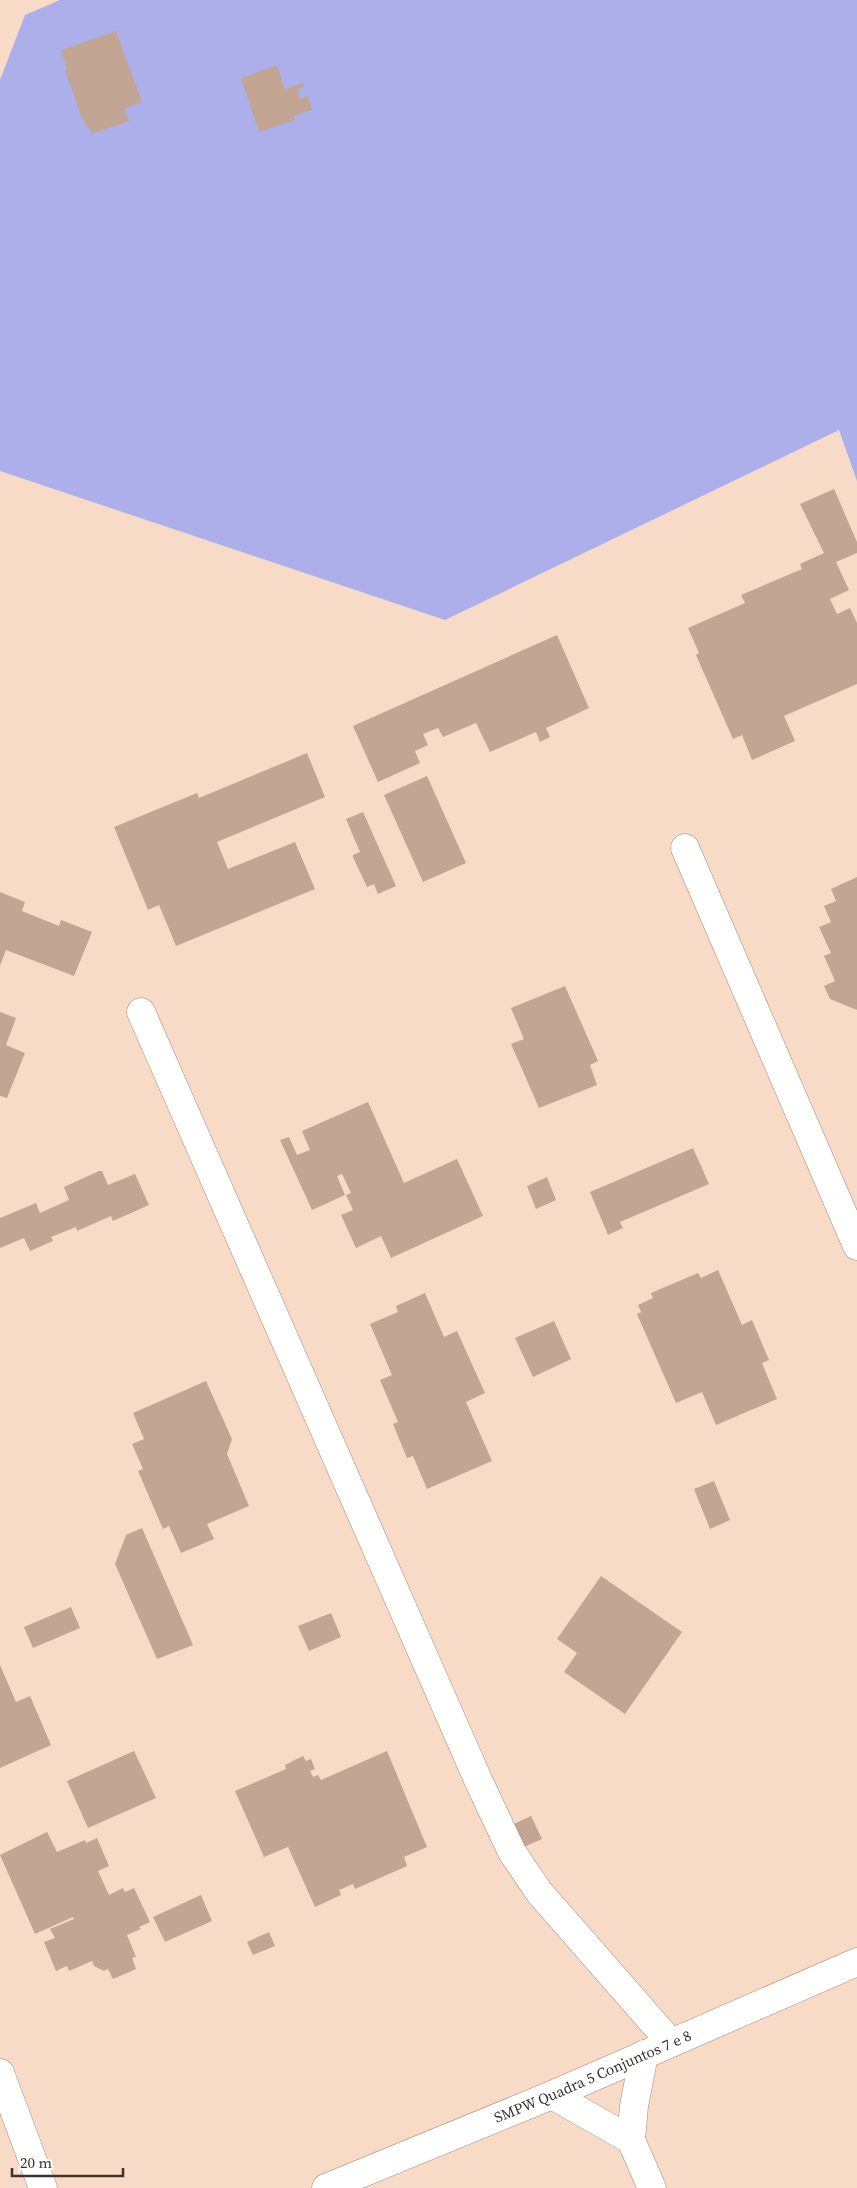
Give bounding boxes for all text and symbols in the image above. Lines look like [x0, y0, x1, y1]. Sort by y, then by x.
street label: SMPW Quadra 5 Conjuntos 7 e 8 [491, 2025, 694, 2128]
scale bar [12, 2146, 124, 2178]
text: 20 m [20, 2152, 52, 2173]

